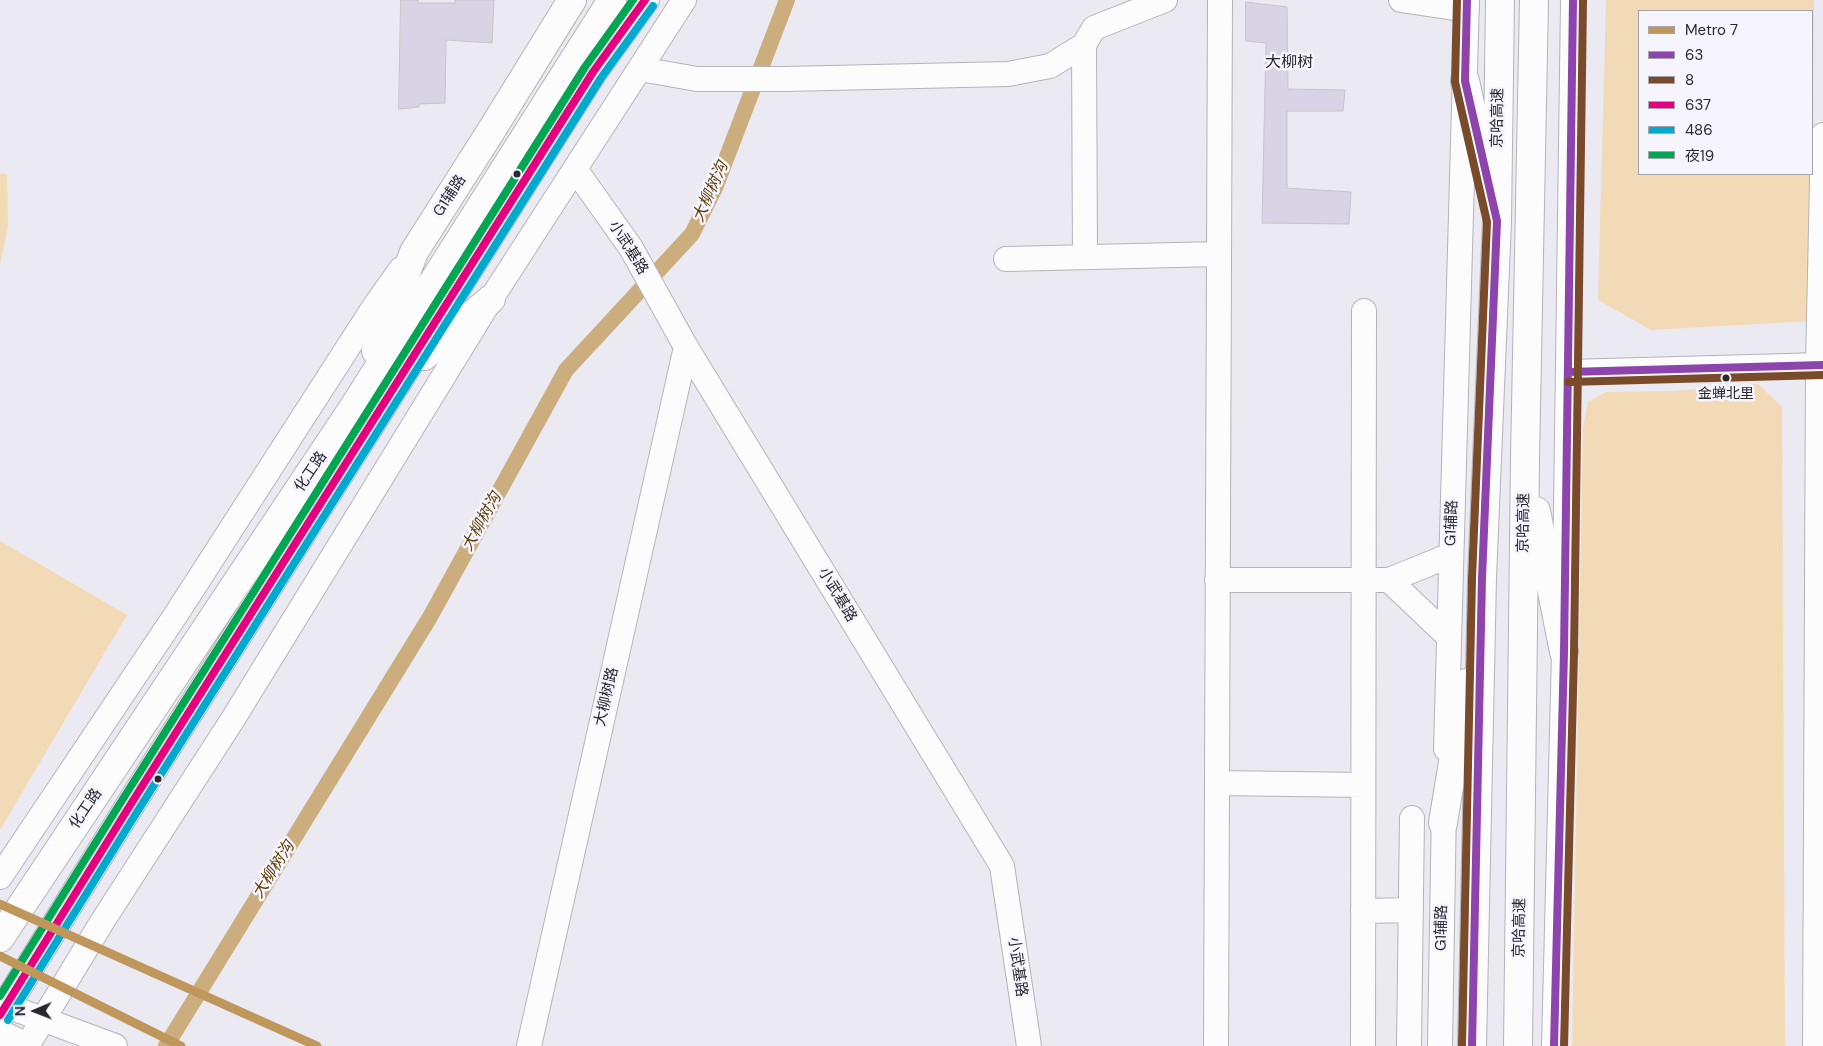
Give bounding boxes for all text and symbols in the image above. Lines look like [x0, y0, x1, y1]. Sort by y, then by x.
legend [1638, 10, 1813, 175]
text: Metro 7 [1685, 20, 1738, 40]
text: 63 [1685, 45, 1703, 65]
district label: 大柳树 [1265, 53, 1313, 73]
text: 8 [1685, 70, 1694, 90]
street label: 京哈高速 [1488, 88, 1508, 148]
text: 637 [1685, 95, 1711, 115]
text: 486 [1685, 120, 1713, 140]
text: 夜19 [1685, 146, 1714, 166]
water label: 大柳树沟 [689, 159, 733, 225]
unlabelled marker [512, 169, 522, 179]
street label: G1辅路 [430, 172, 470, 220]
street label: 小武基路 [604, 218, 652, 278]
marker: 金蝉北里 [1721, 373, 1731, 383]
place label: 金蝉北里 [1698, 386, 1754, 402]
street label: 化工路 [291, 448, 331, 496]
water label: 大柳树沟 [458, 489, 506, 555]
street label: 京哈高速 [1514, 493, 1534, 553]
street label: G1辅路 [1442, 500, 1462, 546]
street label: 小武基路 [814, 565, 860, 625]
street label: 大柳树路 [591, 666, 623, 728]
unlabelled marker [153, 774, 163, 784]
street label: 化工路 [66, 785, 106, 833]
water label: 大柳树沟 [249, 838, 299, 902]
street label: 京哈高速 [1510, 898, 1530, 958]
street label: G1辅路 [1433, 905, 1451, 951]
street label: 小武基路 [1004, 936, 1030, 998]
north arrow [10, 986, 60, 1036]
text: N [11, 1006, 29, 1017]

